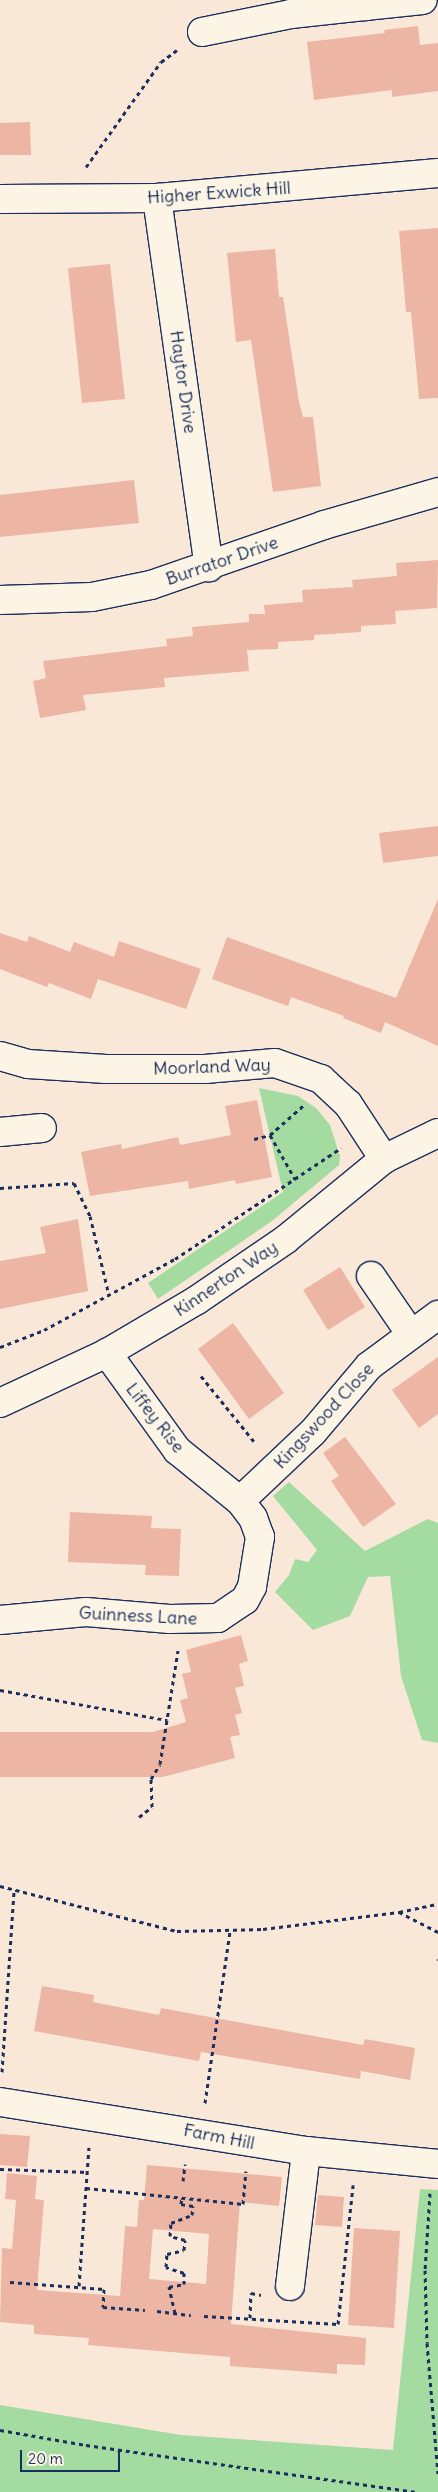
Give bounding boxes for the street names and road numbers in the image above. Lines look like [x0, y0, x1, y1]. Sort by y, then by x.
street label: Higher Exwick Hill [146, 177, 292, 209]
street label: Haytor Drive [165, 329, 201, 435]
street label: Burrator Drive [163, 532, 281, 590]
street label: Moorland Way [153, 1054, 271, 1080]
street label: Kinnerton Way [170, 1236, 282, 1322]
street label: Kingswood Close [269, 1359, 379, 1473]
street label: Liffey Rise [121, 1379, 189, 1457]
street label: Guinness Lane [78, 1602, 198, 1630]
street label: Farm Hill [182, 2120, 256, 2154]

